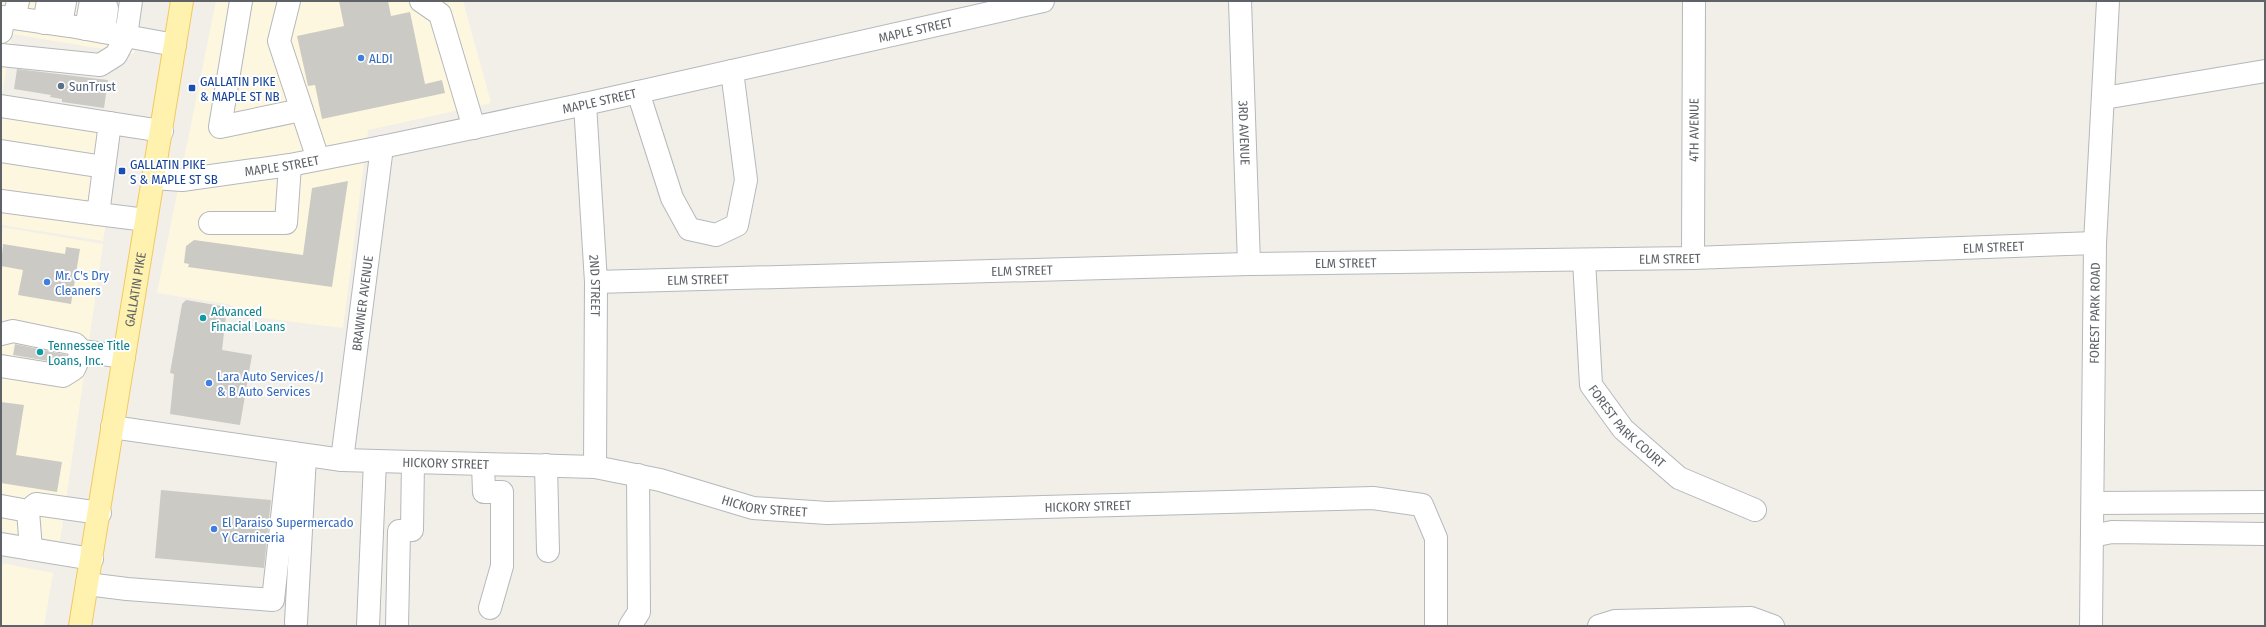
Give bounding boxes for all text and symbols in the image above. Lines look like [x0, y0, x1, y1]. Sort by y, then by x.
street label: MAPLE STREET [877, 14, 954, 45]
place label: ALDI [369, 51, 393, 66]
marker: ALDI [356, 53, 366, 63]
place label: GALLATIN PIKE & MAPLE ST NB [200, 74, 280, 104]
place label: SunTrust [69, 79, 117, 94]
marker: SunTrust [56, 81, 66, 91]
marker: GALLATIN PIKE & MAPLE ST NB [187, 83, 197, 93]
street label: MAPLE STREET [561, 85, 638, 116]
street label: 4TH AVENUE [1686, 98, 1701, 162]
street label: 3RD AVENUE [1236, 100, 1253, 165]
street label: MAPLE STREET [244, 152, 320, 179]
place label: GALLATIN PIKE S & MAPLE ST SB [130, 157, 218, 187]
marker: GALLATIN PIKE S & MAPLE ST SB [117, 166, 127, 176]
street label: ELM STREET [1962, 238, 2025, 255]
street label: ELM STREET [1639, 250, 1701, 266]
street label: GALLATIN PIKE [121, 251, 148, 328]
street label: 2ND STREET [587, 254, 604, 317]
street label: BRAWNER AVENUE [349, 255, 376, 352]
street label: ELM STREET [1315, 255, 1377, 271]
street label: ELM STREET [991, 262, 1053, 279]
street label: FOREST PARK ROAD [2086, 262, 2102, 364]
place label: Mr. C's Dry Cleaners [55, 268, 109, 298]
street label: ELM STREET [667, 271, 729, 288]
marker: Mr. C's Dry Cleaners [42, 277, 52, 287]
place label: Advanced Finacial Loans [211, 304, 286, 334]
marker: Advanced Finacial Loans [198, 313, 208, 323]
place label: Tennessee Title Loans, Inc. [48, 338, 130, 368]
marker: Tennessee Title Loans, Inc. [35, 347, 45, 357]
place label: Lara Auto Services/J & B Auto Services [217, 369, 324, 399]
marker: Lara Auto Services/J & B Auto Services [204, 378, 214, 388]
street label: FOREST PARK COURT [1586, 382, 1668, 470]
street label: HICKORY STREET [402, 454, 489, 472]
street label: HICKORY STREET [720, 492, 808, 519]
street label: HICKORY STREET [1044, 497, 1131, 515]
place label: El Paraiso Supermercado Y Carniceria [222, 515, 354, 545]
marker: El Paraiso Supermercado Y Carniceria [209, 524, 219, 534]

